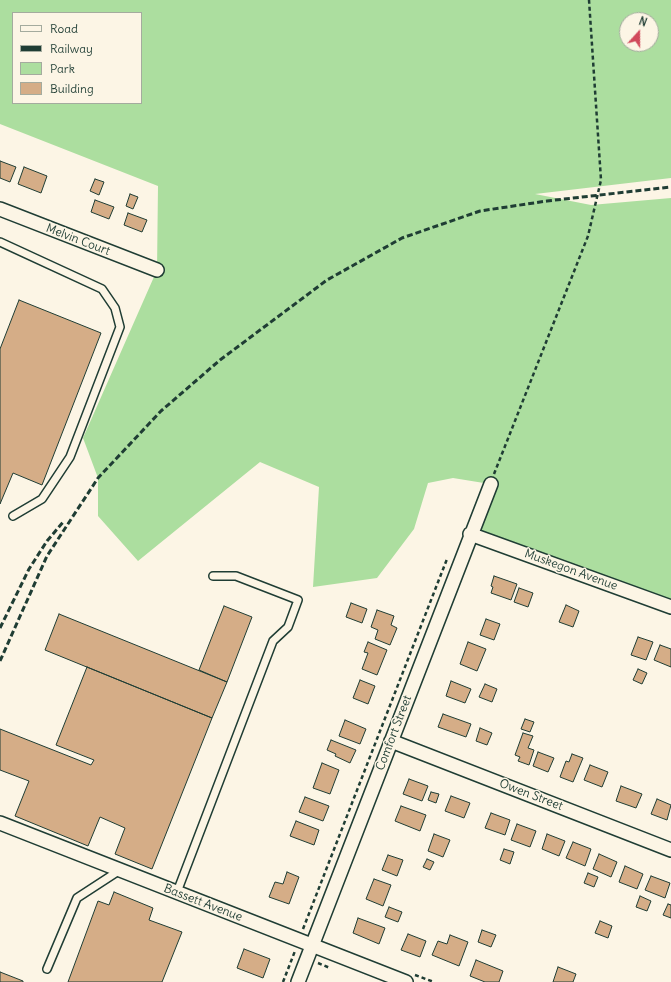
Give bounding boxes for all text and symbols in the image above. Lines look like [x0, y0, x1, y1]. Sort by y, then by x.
legend [12, 12, 142, 104]
north arrow [619, 12, 659, 52]
text: N [637, 14, 649, 30]
text: Road [50, 21, 78, 36]
text: Railway [50, 41, 93, 56]
text: Park [50, 61, 75, 76]
text: Building [50, 81, 94, 96]
street label: Melvin Court [44, 221, 112, 259]
street label: Muskegon Avenue [522, 546, 620, 594]
street label: Comfort Street [373, 693, 415, 773]
street label: Owen Street [497, 776, 565, 814]
street label: Bassett Avenue [162, 881, 244, 925]

